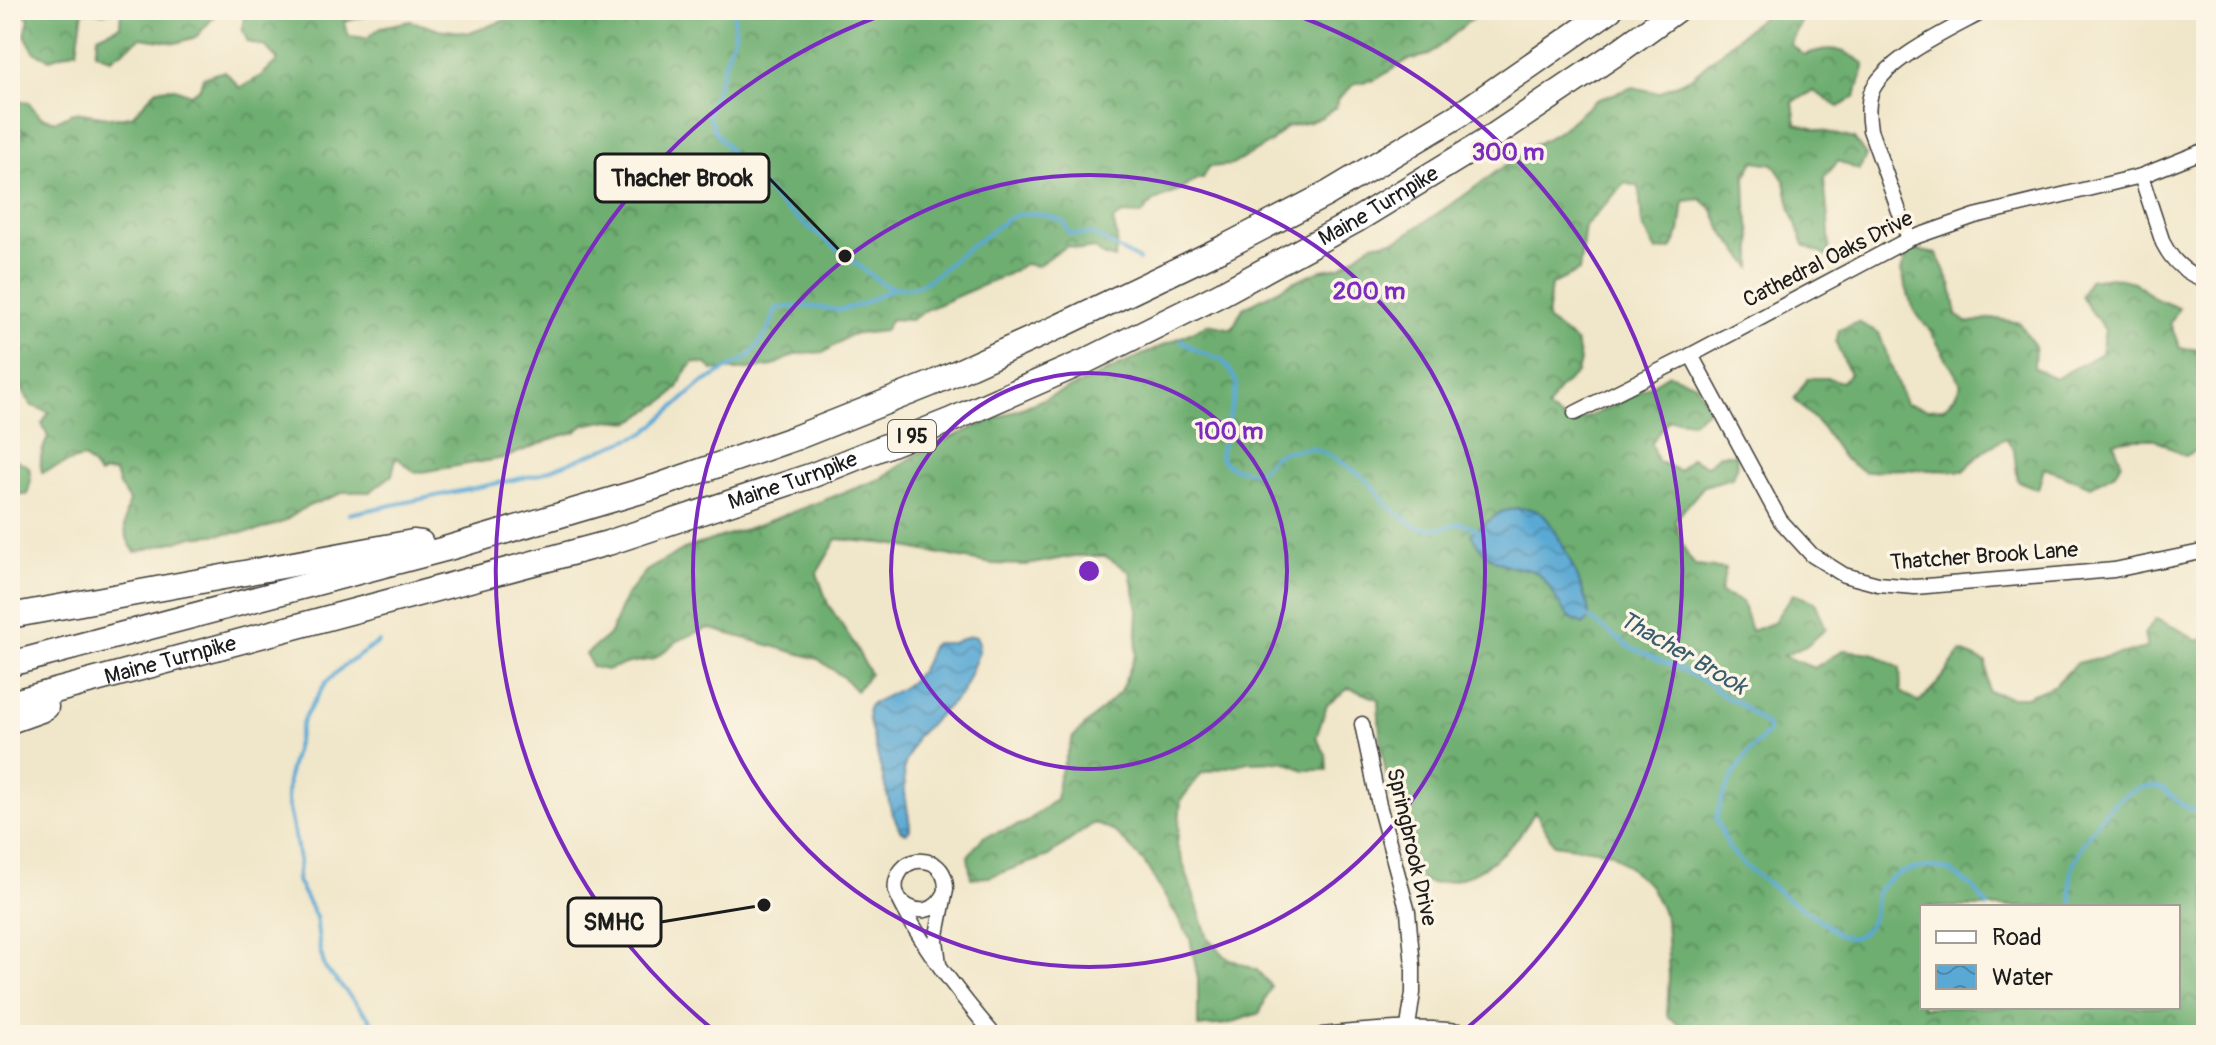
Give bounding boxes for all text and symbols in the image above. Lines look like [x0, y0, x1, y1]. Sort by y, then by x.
text: 300 m [1472, 138, 1544, 167]
callout: Thacher Brook [595, 154, 769, 202]
street label: Maine Turnpike [1313, 159, 1444, 252]
text: Thacher Brook [610, 164, 754, 193]
street label: Cathedral Oaks Drive [1738, 204, 1918, 314]
text: 200 m [1333, 277, 1405, 306]
text: 100 m [1195, 417, 1263, 446]
road number: I 95 [888, 420, 936, 452]
street label: Maine Turnpike [724, 445, 862, 516]
street label: Thatcher Brook Lane [1889, 535, 2079, 577]
centre of rings [1075, 557, 1103, 585]
water label: Thacher Brook [1614, 605, 1754, 702]
street label: Maine Turnpike [101, 629, 239, 691]
street label: Springbrook Drive [1380, 765, 1444, 929]
callout: SMHC [568, 898, 661, 946]
legend [1920, 905, 2180, 1009]
text: SMHC [583, 908, 645, 937]
text: Road [1992, 923, 2042, 952]
text: Water [1992, 963, 2053, 992]

